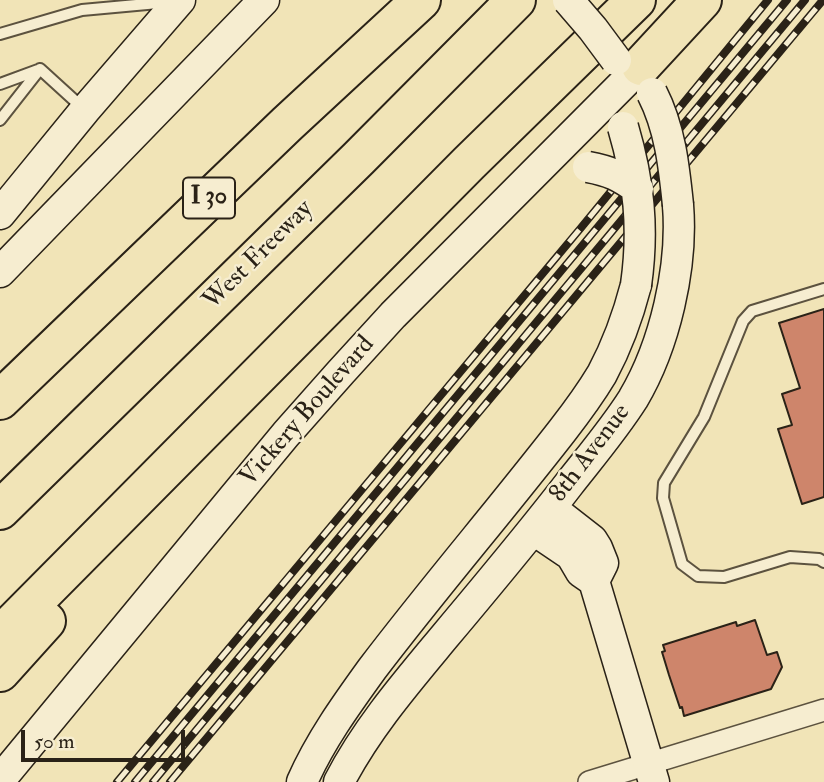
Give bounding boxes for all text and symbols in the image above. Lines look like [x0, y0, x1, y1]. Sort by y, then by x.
road number: I 30 [183, 178, 235, 218]
street label: West Freeway [198, 195, 320, 317]
street label: Vickery Boulevard [234, 330, 382, 494]
street label: 8th Avenue [544, 399, 638, 509]
scale bar [24, 716, 189, 760]
text: 50 m [34, 728, 75, 755]

